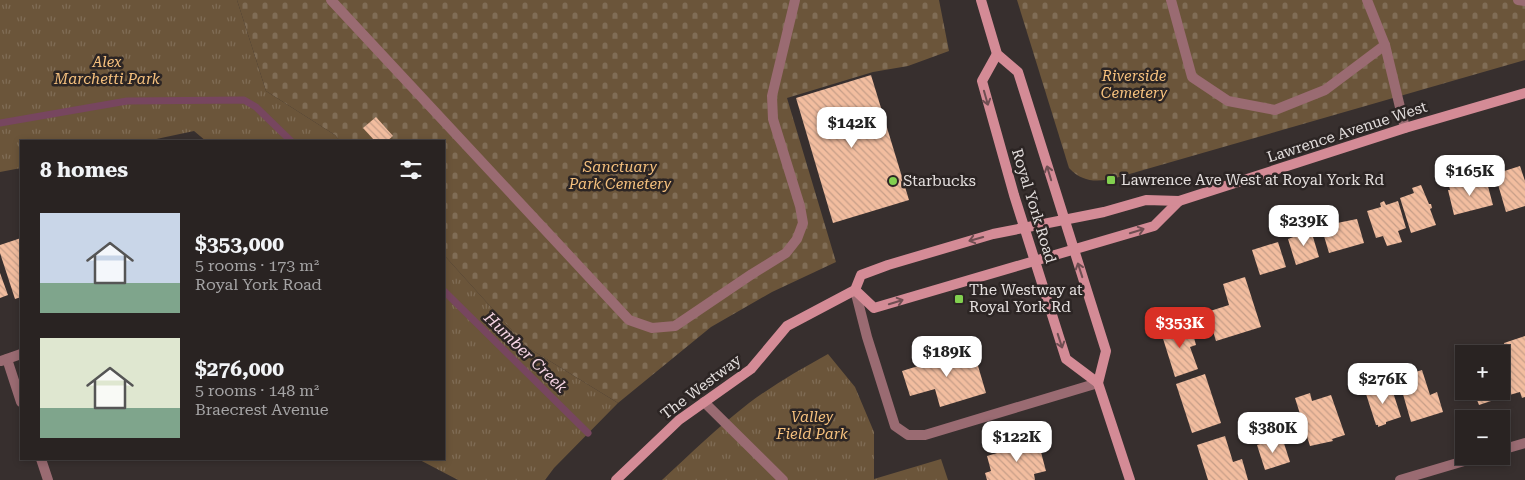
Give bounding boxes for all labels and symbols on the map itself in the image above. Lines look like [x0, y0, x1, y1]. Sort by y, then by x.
park label: Alex Marchetti Park [53, 53, 161, 88]
park label: Riverside Cemetery [1101, 67, 1167, 102]
one-way arrow [982, 89, 992, 105]
street label: Lawrence Avenue West [1265, 97, 1430, 166]
pin: $142K [817, 106, 887, 149]
street label: Royal York Road [1008, 147, 1060, 266]
pin: $165K [1435, 154, 1505, 197]
park label: Sanctuary Park Cemetery [568, 158, 672, 193]
one-way arrow [1044, 166, 1054, 182]
place label: Lawrence Ave West at Royal York Rd [1121, 171, 1384, 189]
place label: Starbucks [903, 172, 976, 190]
marker: Lawrence Ave West at Royal York Rd [1105, 174, 1117, 186]
marker: Starbucks [887, 175, 899, 187]
pin: $239K [1269, 204, 1339, 247]
one-way arrow [1129, 226, 1145, 235]
one-way arrow [969, 234, 985, 244]
one-way arrow [1075, 262, 1084, 278]
place label: The Westway at Royal York Rd [969, 281, 1083, 316]
marker: The Westway at Royal York Rd [953, 293, 965, 305]
one-way arrow [887, 297, 903, 307]
pin: $353K [1145, 306, 1215, 349]
water label: Humber Creek [480, 307, 571, 397]
one-way arrow [1056, 332, 1065, 348]
pin: $189K [912, 336, 982, 378]
street label: The Westway [657, 351, 745, 423]
pin: $276K [1348, 362, 1418, 405]
park label: Valley Field Park [775, 408, 849, 443]
pin: $380K [1238, 412, 1308, 454]
pin: $122K [982, 420, 1052, 463]

